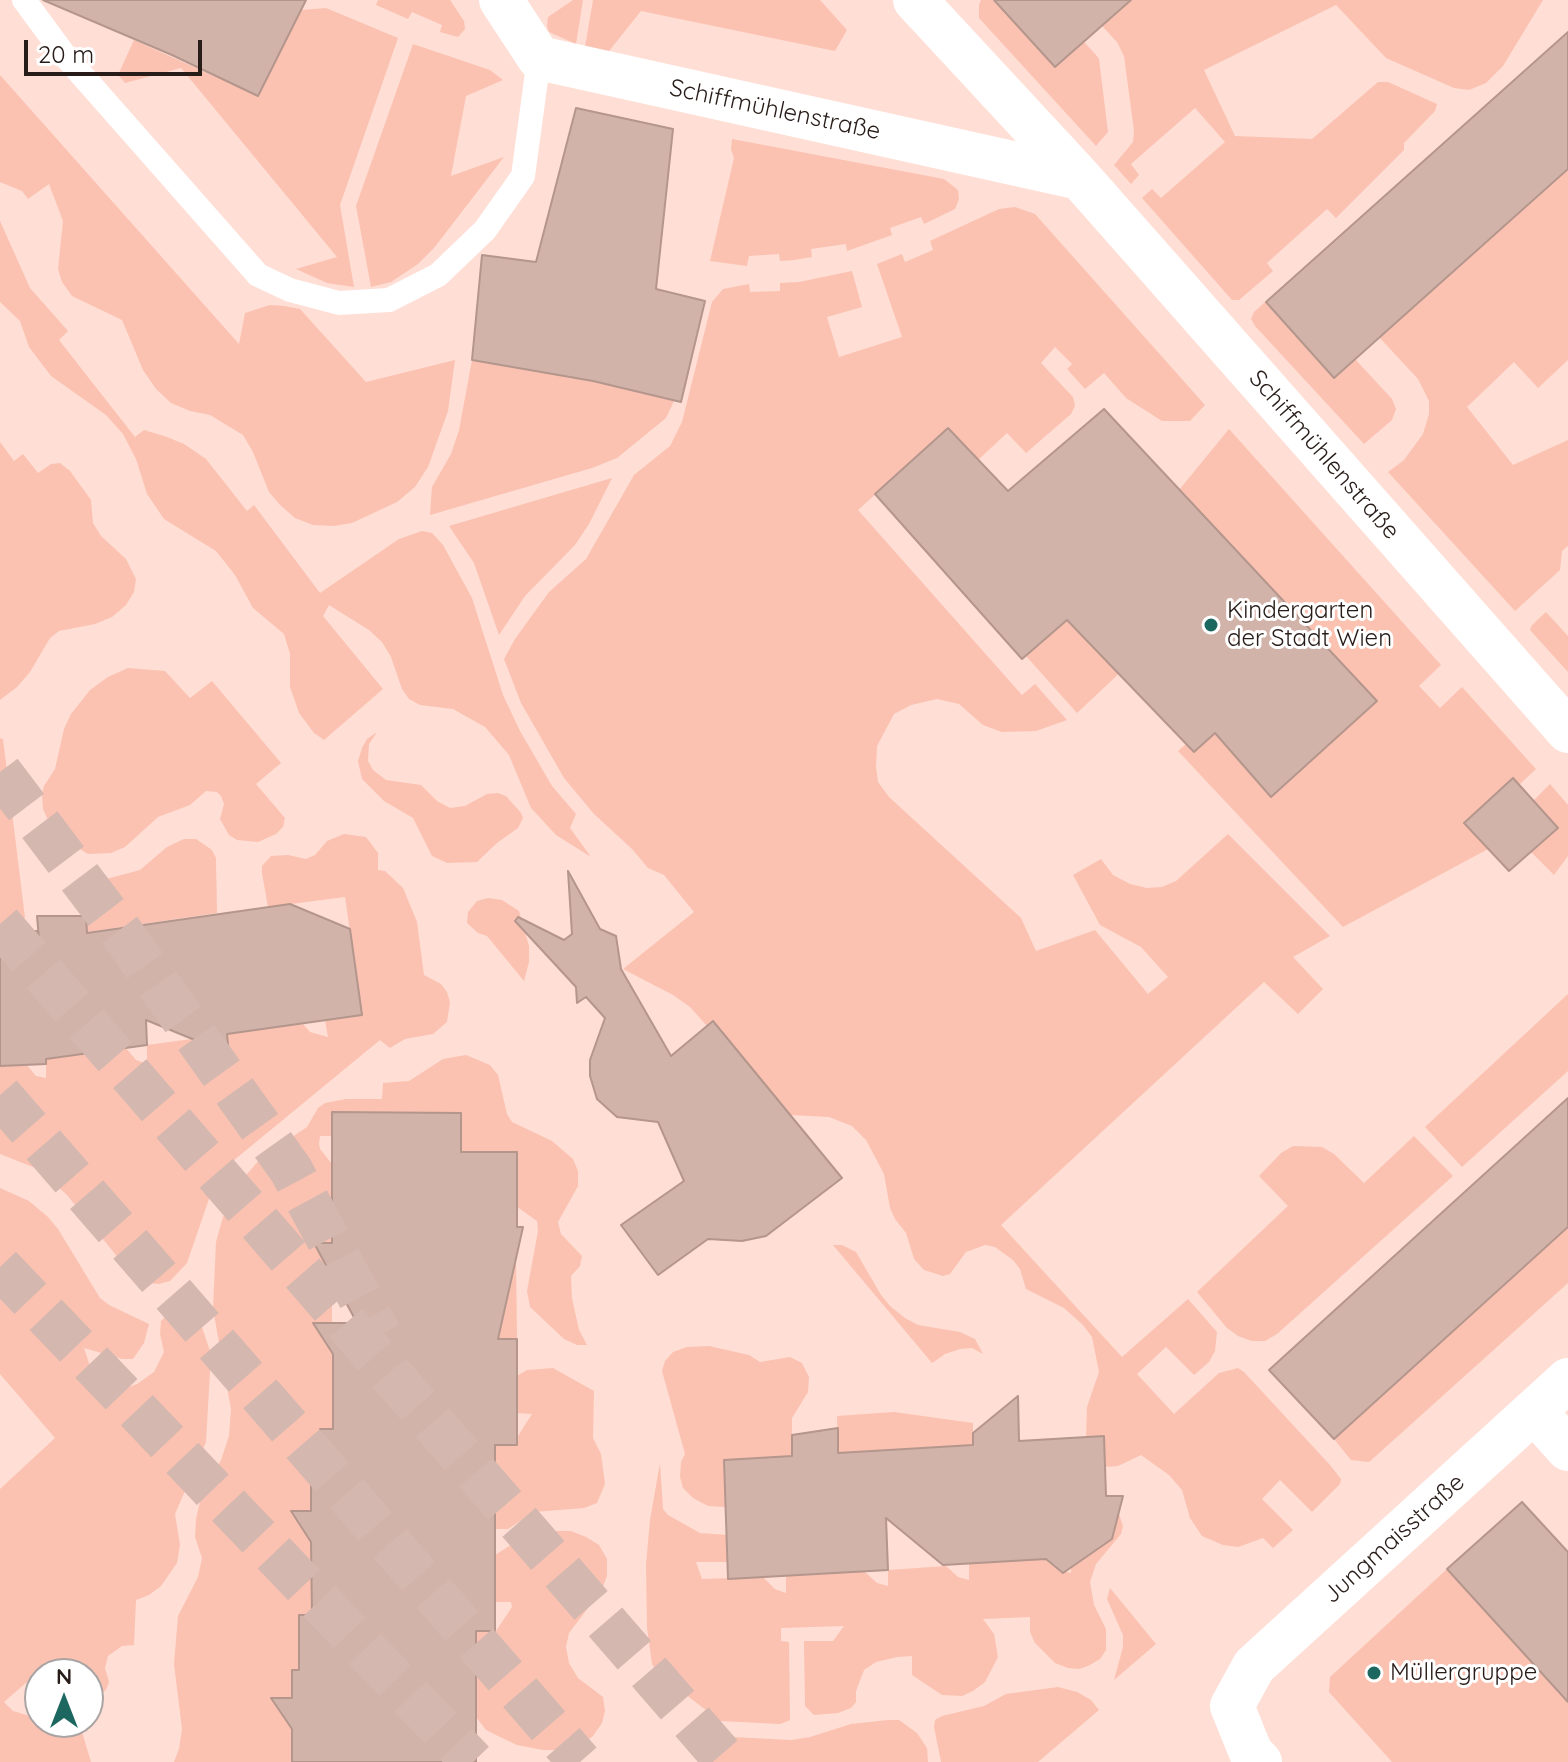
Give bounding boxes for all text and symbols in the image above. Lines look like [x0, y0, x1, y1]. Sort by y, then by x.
scale bar [28, 24, 206, 74]
text: 20 m [38, 39, 94, 69]
street label: Schiffmühlenstraße [667, 74, 883, 146]
street label: Schiffmühlenstraße [1243, 364, 1405, 546]
place label: Kindergarten der Stadt Wien [1227, 597, 1392, 653]
marker: Kindergarten der Stadt Wien [1202, 616, 1220, 634]
street label: Jungmaisstraße [1317, 1468, 1471, 1610]
north arrow [24, 1658, 104, 1738]
place label: Müllergruppe [1390, 1659, 1537, 1687]
text: N [56, 1662, 72, 1690]
marker: Müllergruppe [1365, 1664, 1383, 1682]

